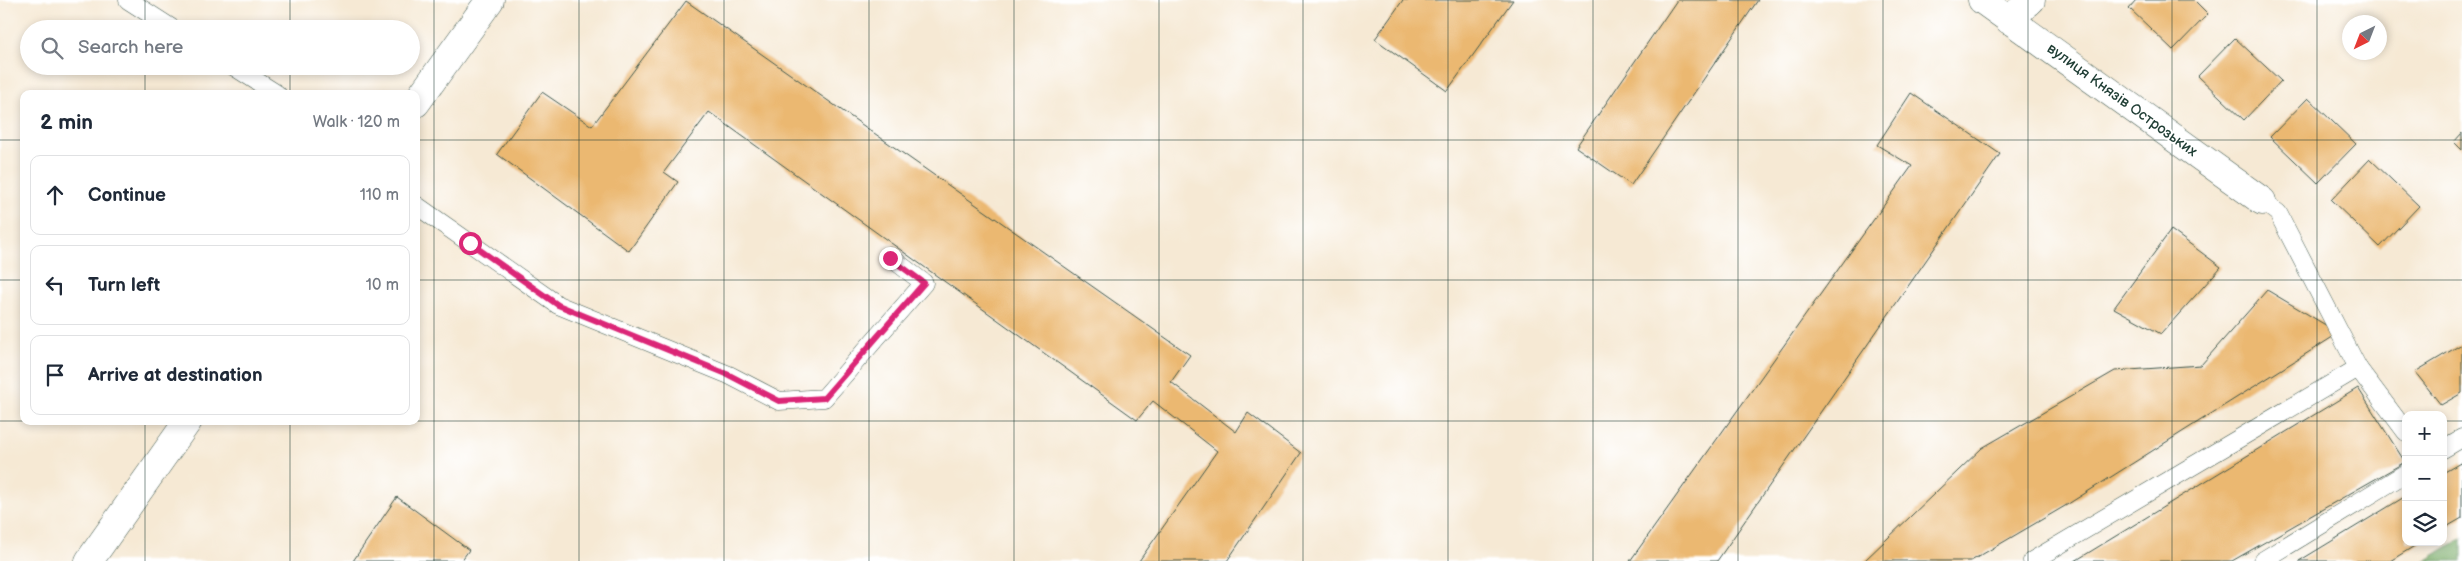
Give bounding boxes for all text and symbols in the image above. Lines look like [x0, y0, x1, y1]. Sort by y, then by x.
north arrow [2342, 15, 2387, 60]
search box [20, 20, 420, 75]
icon: search [38, 34, 66, 62]
text: Search here [78, 36, 183, 59]
street label: вулиця Князів Острозьких [2043, 39, 2201, 161]
text: 2 min [40, 110, 93, 135]
text: Walk · 120 m [313, 113, 400, 132]
icon: ahead [41, 181, 69, 209]
text: Continue [88, 184, 166, 207]
text: 110 m [360, 186, 399, 205]
route start [459, 232, 482, 255]
route end [879, 247, 902, 270]
icon: left [41, 271, 69, 299]
text: Turn left [88, 274, 160, 297]
text: 10 m [366, 276, 399, 295]
icon: arrive [41, 361, 69, 389]
text: Arrive at destination [88, 364, 263, 387]
map controls [2402, 411, 2447, 546]
button: + [2402, 411, 2447, 456]
button: − [2402, 456, 2447, 501]
button: layers [2402, 501, 2447, 546]

